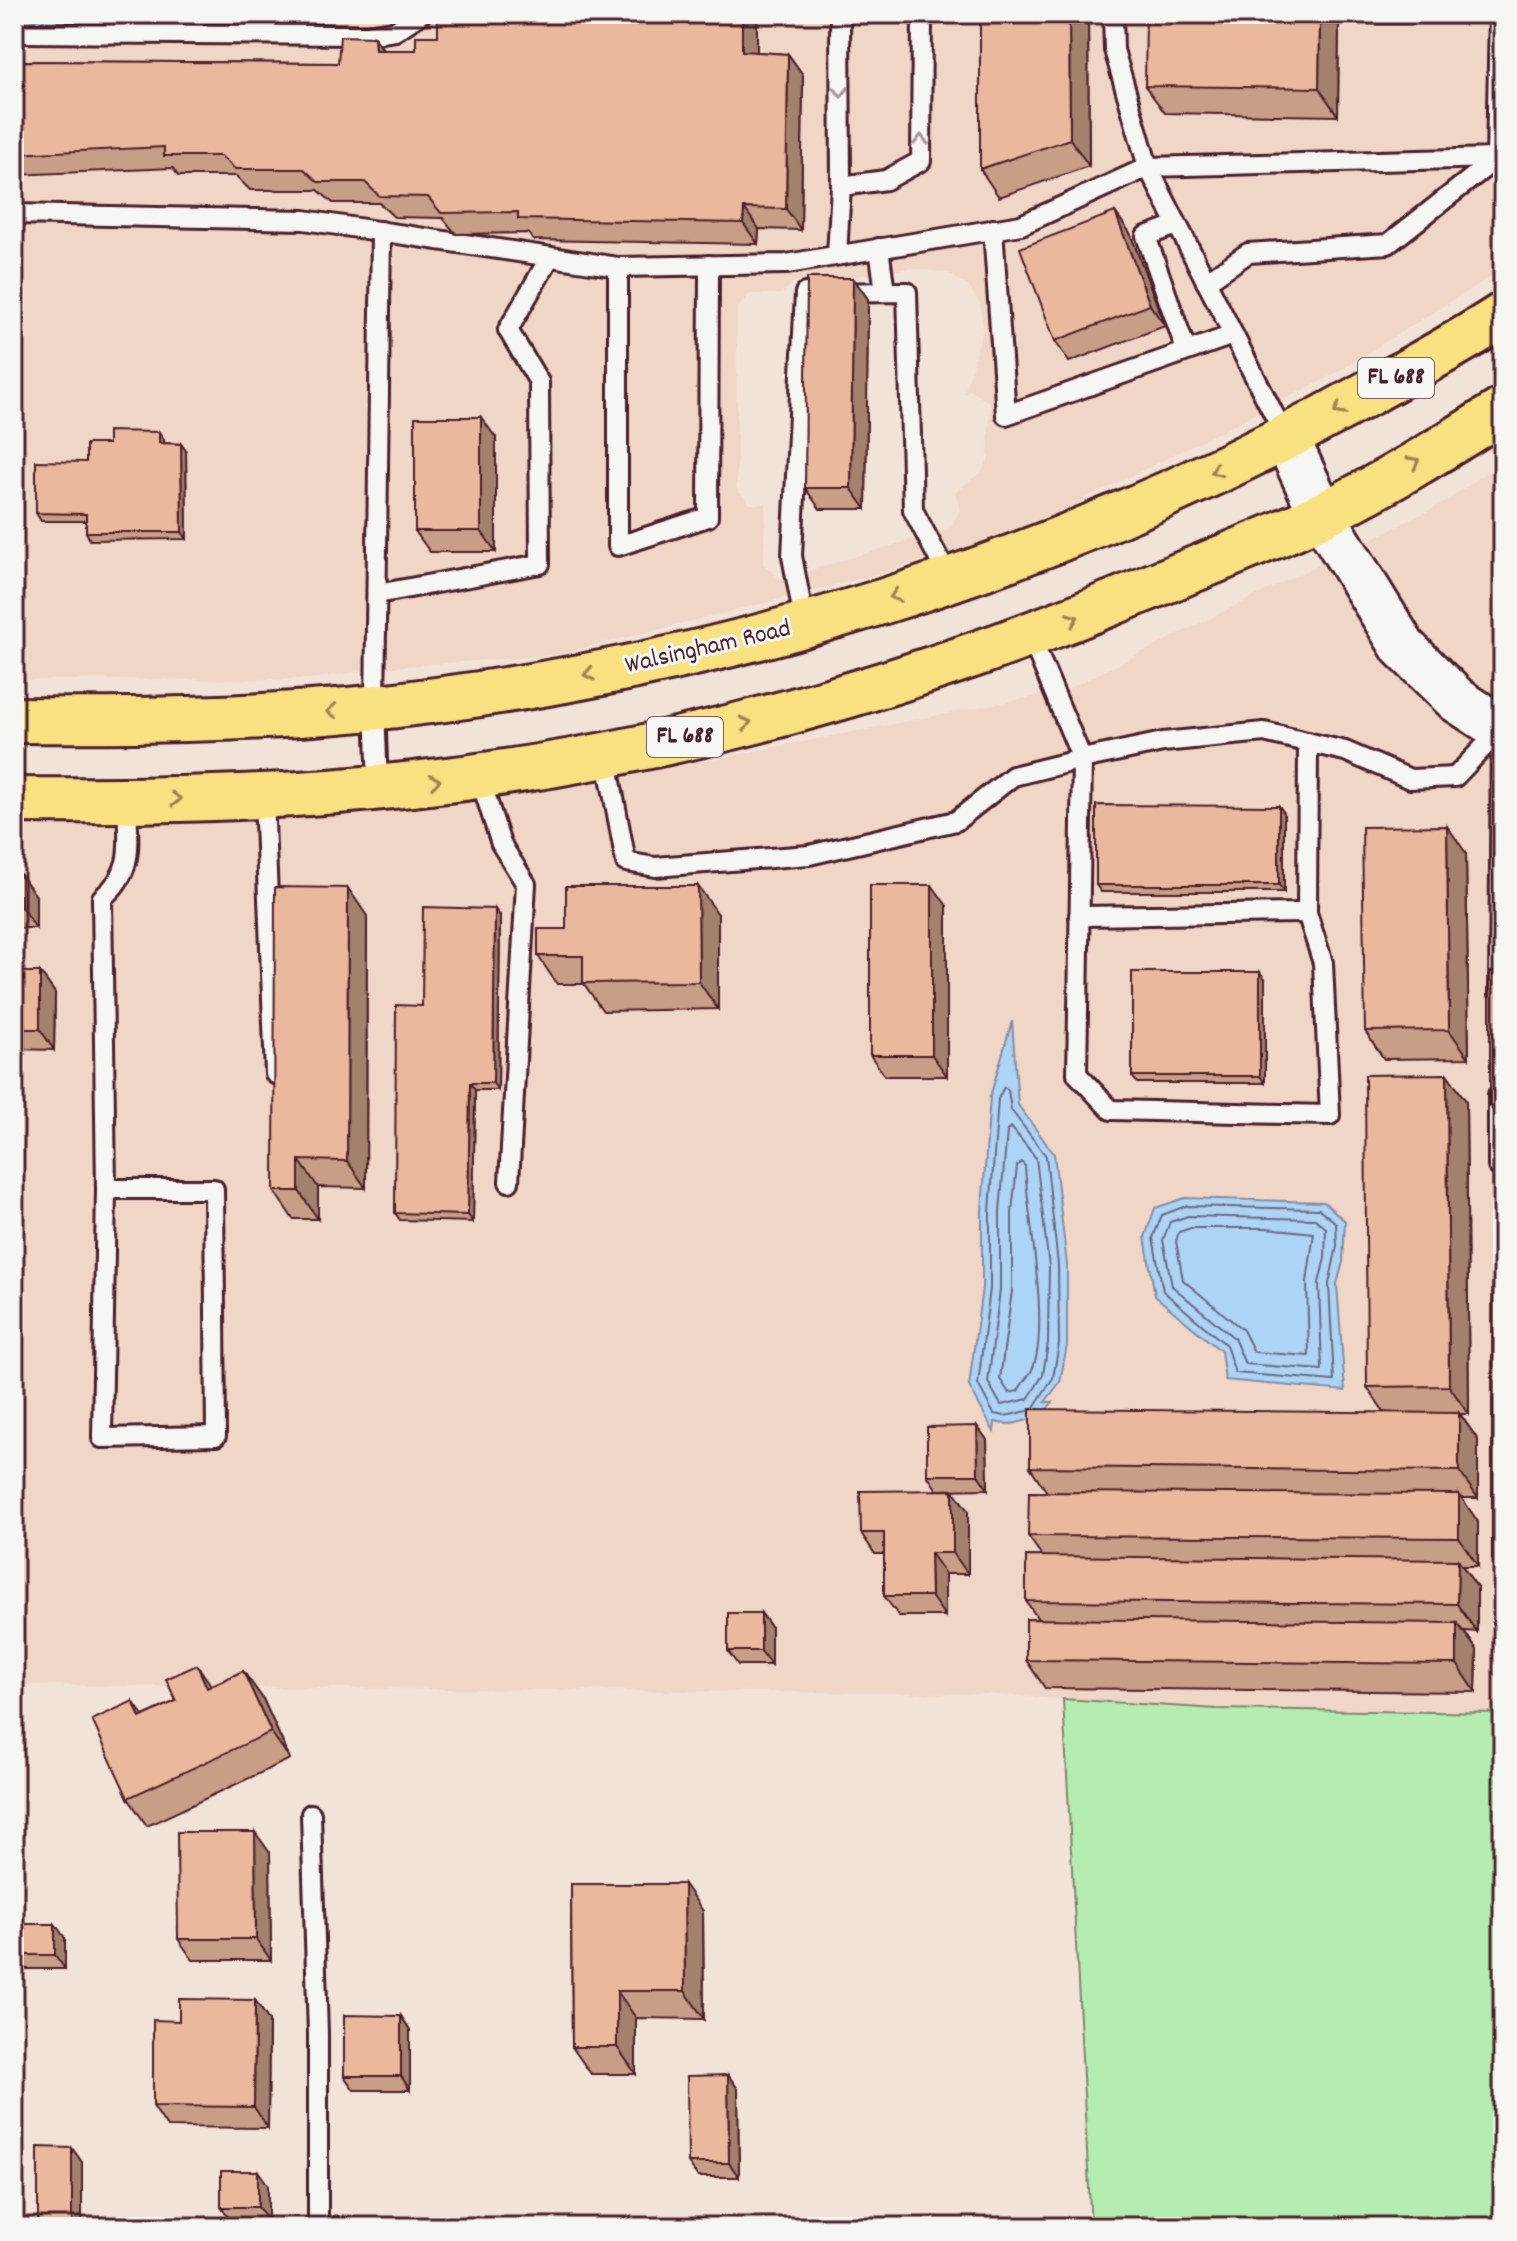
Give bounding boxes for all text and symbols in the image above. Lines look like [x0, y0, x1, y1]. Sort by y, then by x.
one-way arrow [832, 86, 850, 99]
one-way arrow [912, 133, 930, 146]
road number: FL 688 [1358, 358, 1434, 398]
one-way arrow [1333, 400, 1348, 416]
one-way arrow [1405, 456, 1420, 472]
one-way arrow [1209, 462, 1224, 478]
one-way arrow [889, 586, 903, 602]
street label: Walsingham Road [622, 611, 794, 685]
one-way arrow [1065, 612, 1079, 629]
one-way arrow [583, 665, 596, 682]
one-way arrow [325, 702, 338, 719]
one-way arrow [738, 716, 752, 733]
road number: FL 688 [647, 717, 723, 757]
one-way arrow [428, 773, 442, 790]
one-way arrow [170, 791, 183, 808]

